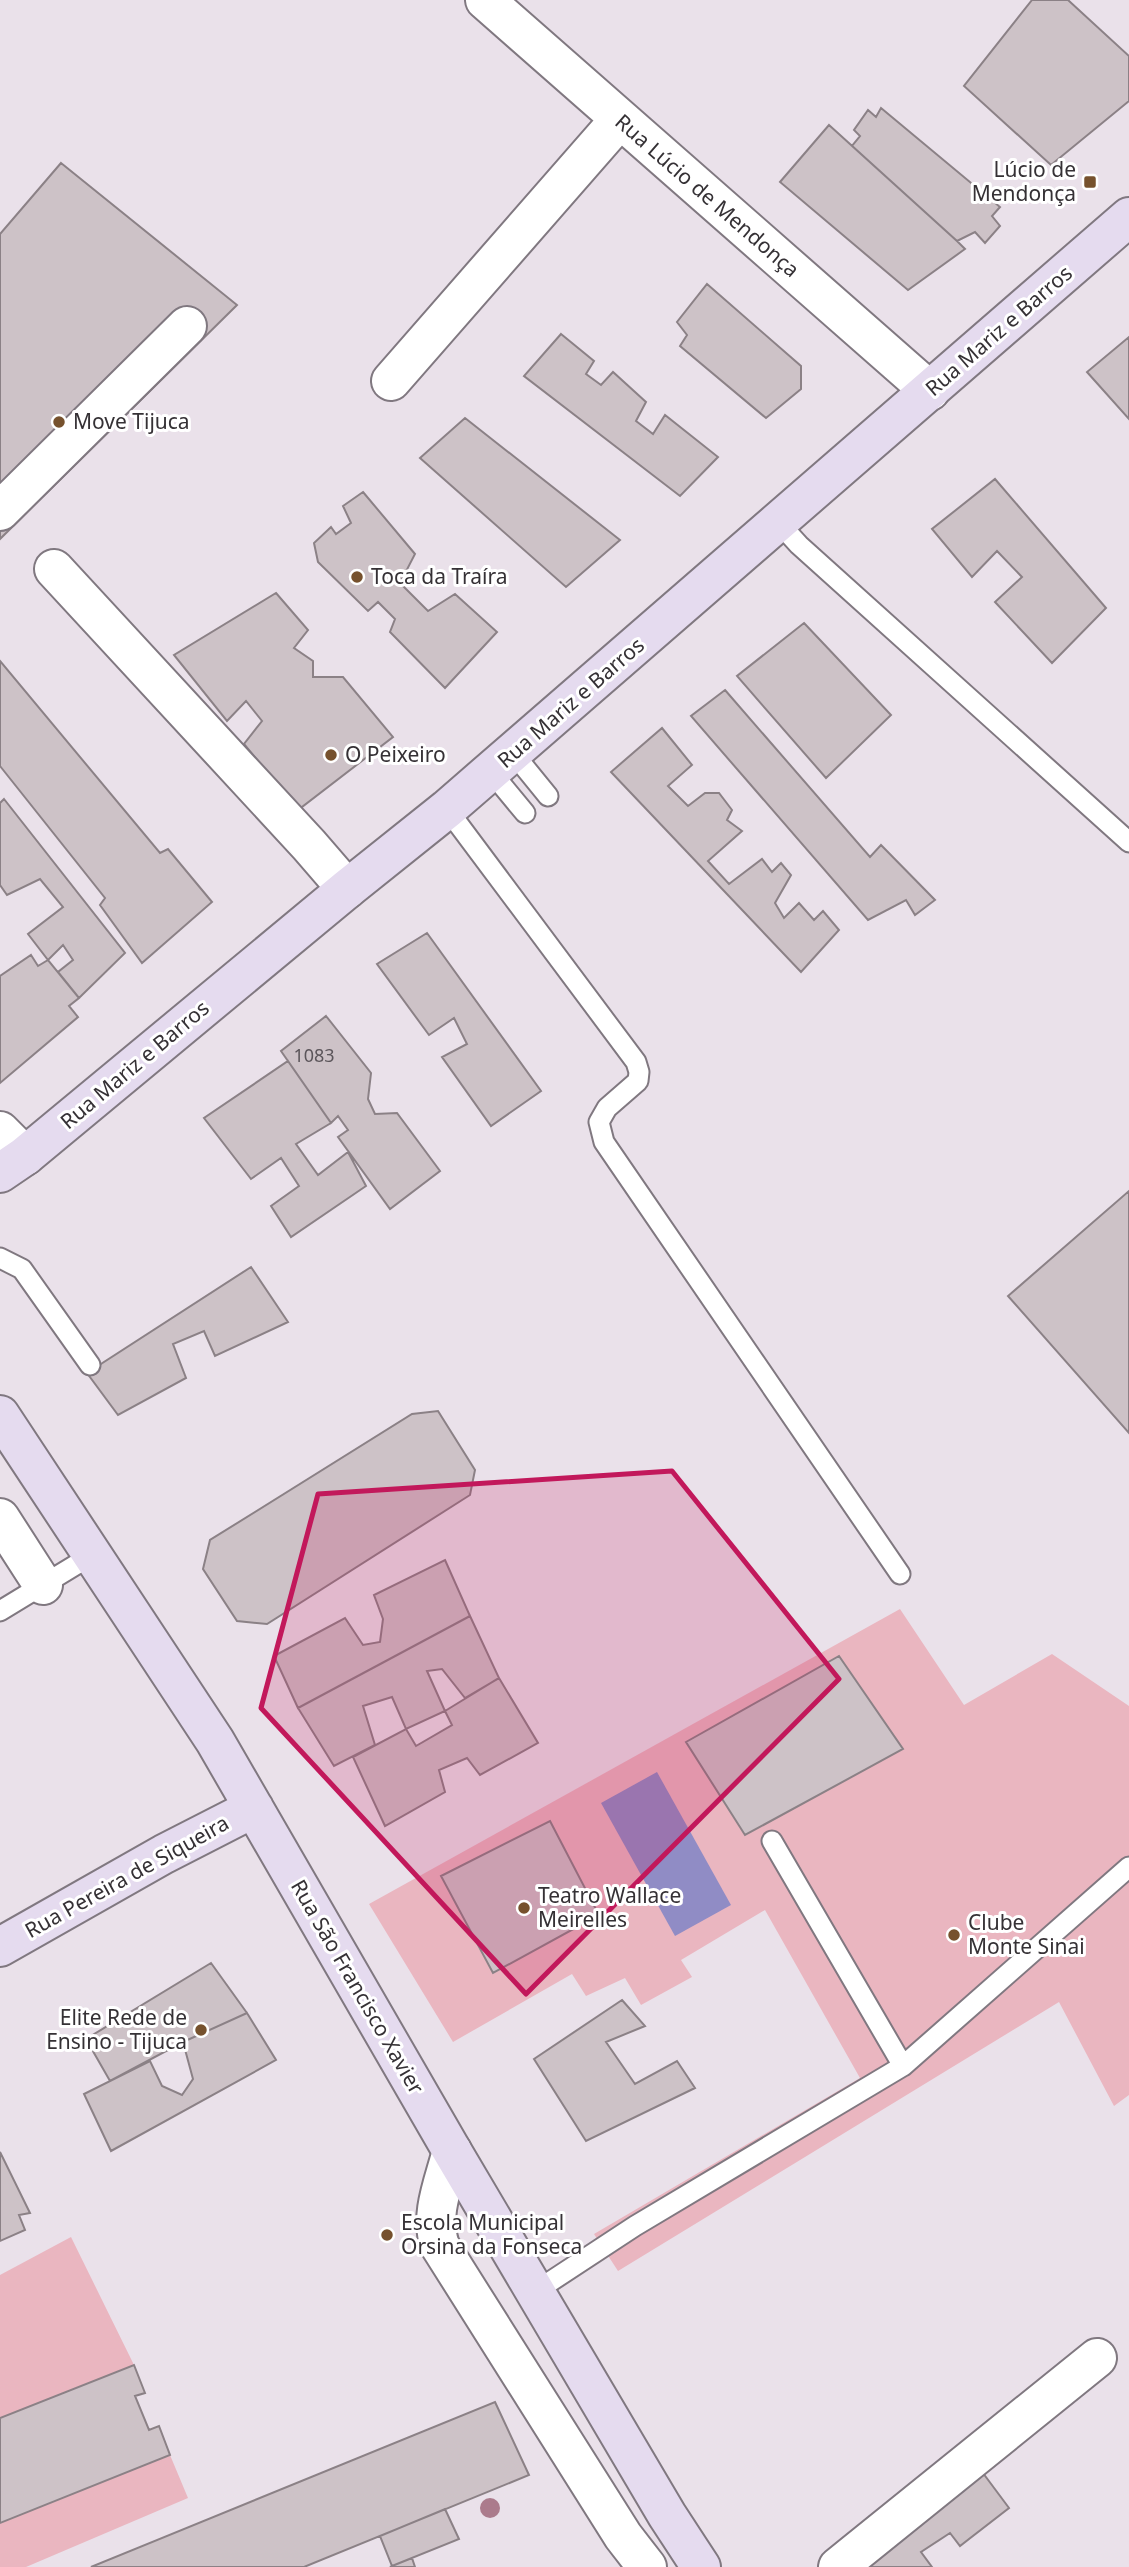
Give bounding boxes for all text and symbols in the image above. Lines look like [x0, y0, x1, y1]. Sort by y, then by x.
street label: Rua Lúcio de Mendonça [610, 107, 806, 283]
place label: Lúcio de Mendonça [972, 155, 1076, 207]
marker: Lúcio de Mendonça [1082, 174, 1098, 190]
street label: Rua Mariz e Barros [919, 259, 1078, 402]
place label: Move Tijuca [73, 407, 190, 435]
marker: Move Tijuca [51, 414, 67, 430]
place label: Toca da Traíra [371, 562, 508, 590]
marker: Toca da Traíra [349, 569, 365, 585]
street label: Rua Mariz e Barros [491, 631, 650, 774]
place label: O Peixeiro [345, 740, 446, 768]
marker: O Peixeiro [323, 747, 339, 763]
street label: Rua Mariz e Barros [54, 994, 215, 1135]
house number: 1083 [293, 1043, 335, 1067]
street label: Rua Pereira de Siqueira [19, 1808, 234, 1944]
street label: Rua São Francisco Xavier [285, 1874, 431, 2099]
place label: Teatro Wallace Meirelles [538, 1881, 681, 1933]
marker: Teatro Wallace Meirelles [516, 1900, 532, 1916]
place label: Clube Monte Sinai [968, 1908, 1085, 1960]
marker: Clube Monte Sinai [946, 1927, 962, 1943]
place label: Elite Rede de Ensino - Tijuca [46, 2003, 187, 2055]
marker: Elite Rede de Ensino - Tijuca [193, 2022, 209, 2038]
place label: Escola Municipal Orsina da Fonseca [401, 2208, 582, 2260]
marker: Escola Municipal Orsina da Fonseca [379, 2227, 395, 2243]

